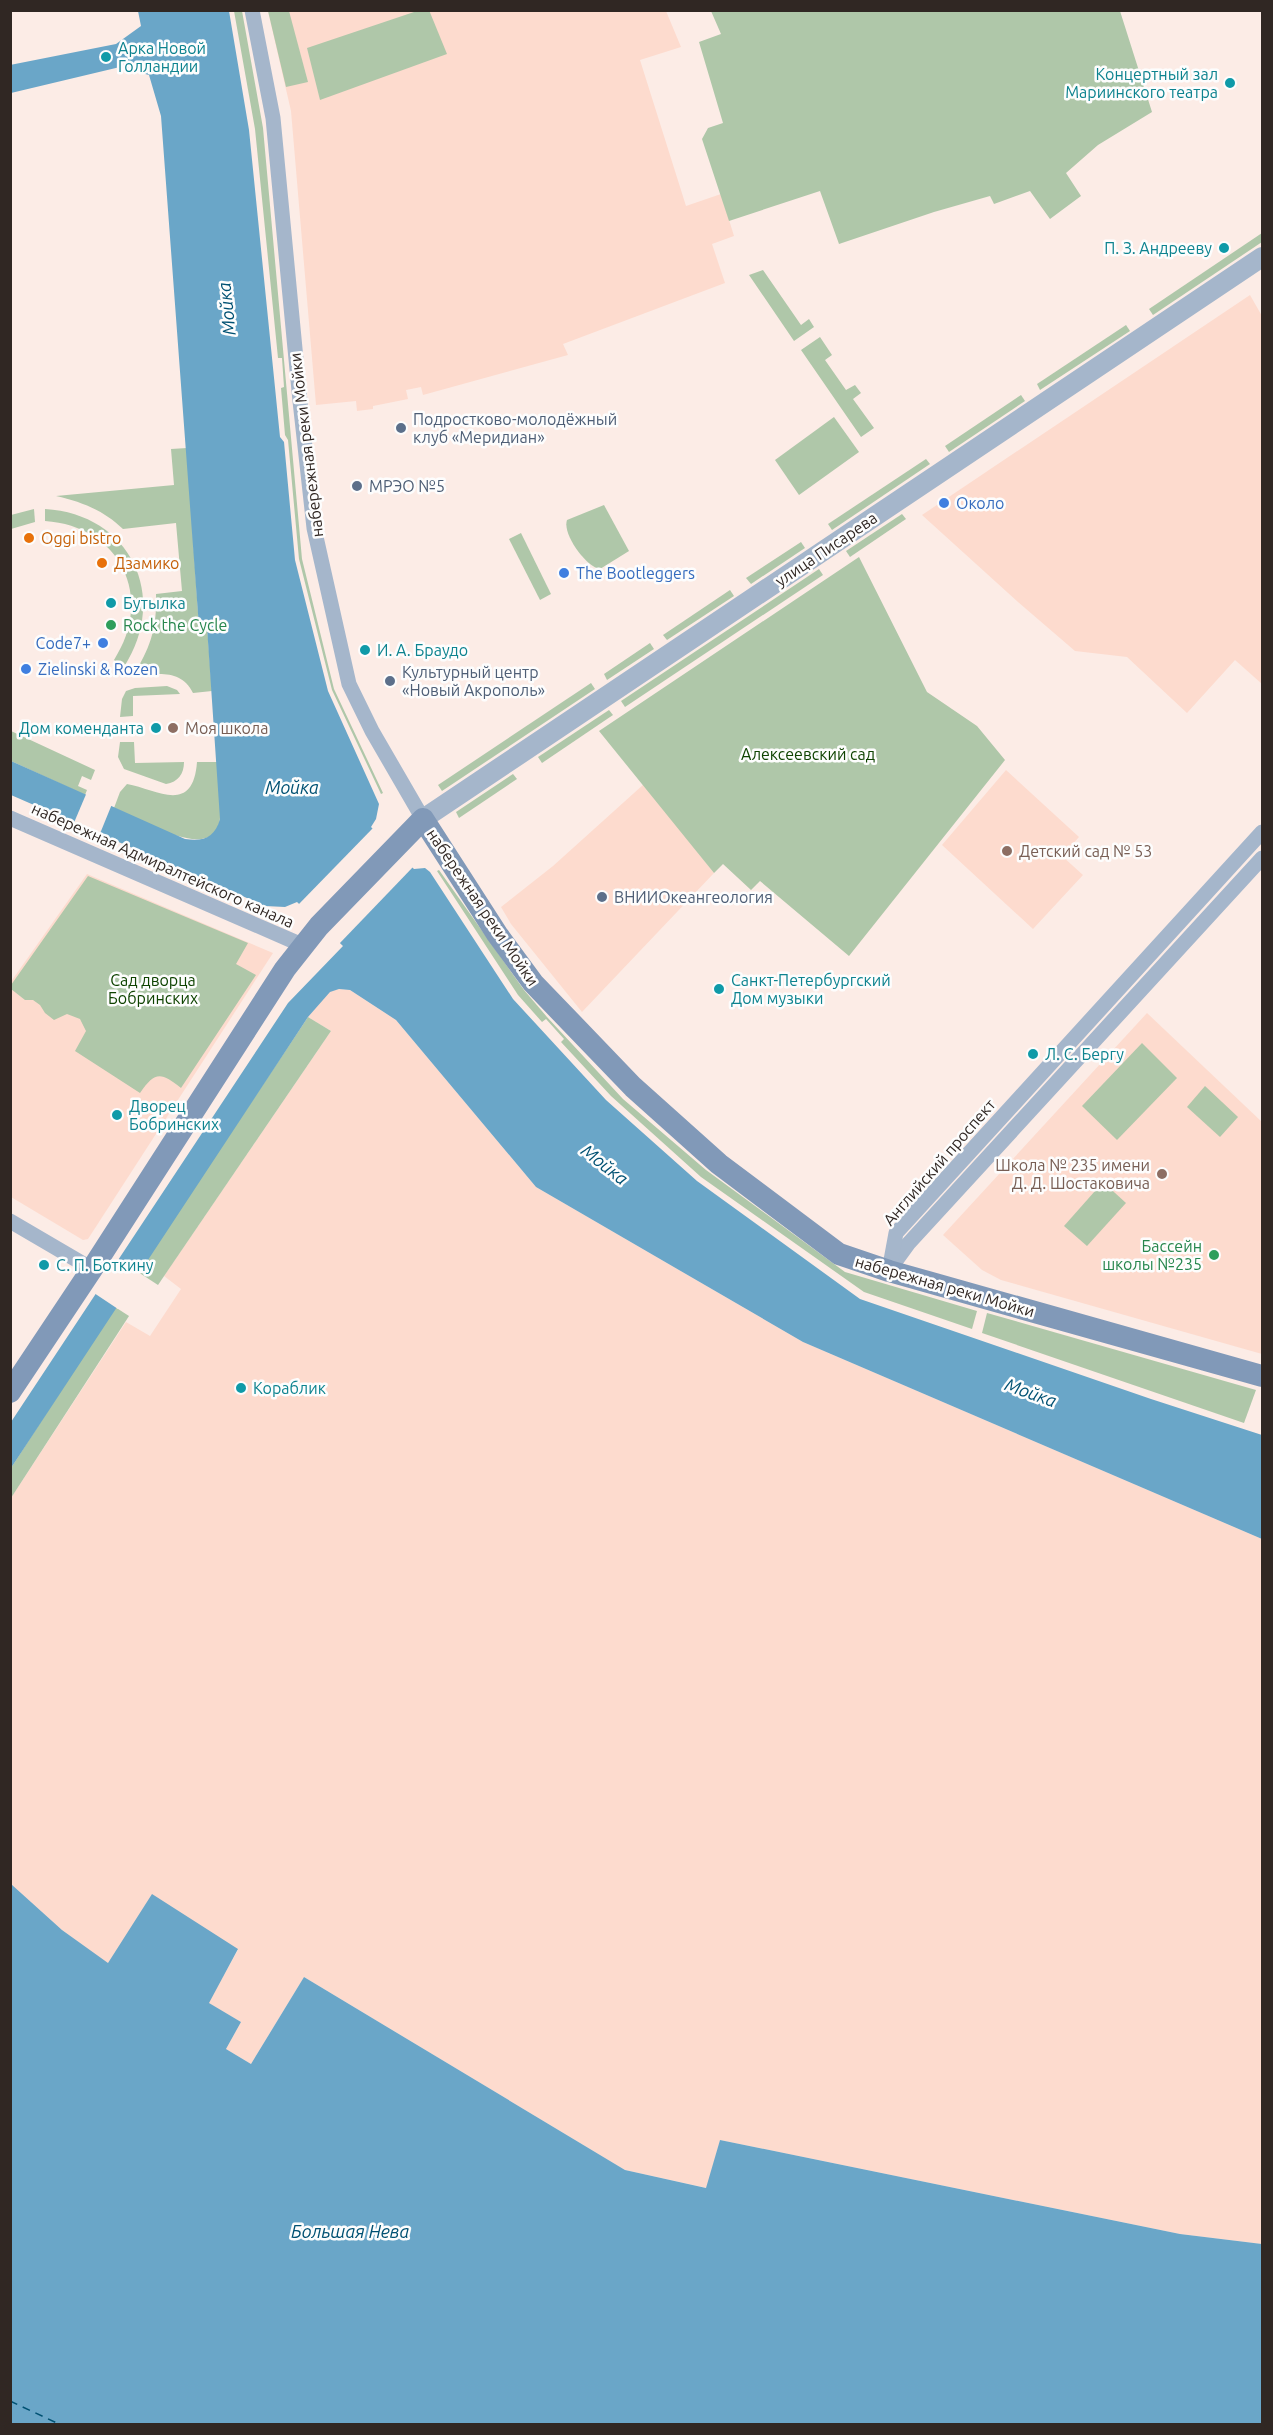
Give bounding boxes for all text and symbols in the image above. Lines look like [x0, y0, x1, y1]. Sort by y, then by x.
place label: Арка Новой Голландии [118, 39, 206, 75]
marker: Арка Новой Голландии [99, 50, 113, 64]
place label: Концертный зал Мариинского театра [1065, 65, 1218, 101]
marker: Концертный зал Мариинского театра [1223, 76, 1237, 90]
place label: П. З. Андрееву [1104, 239, 1212, 257]
marker: П. З. Андрееву [1217, 241, 1231, 255]
water label: Мойка [213, 281, 239, 337]
street label: набережная реки Мойки [286, 352, 326, 538]
place label: Подростково-молодёжный клуб «Меридиан» [413, 410, 617, 446]
marker: Подростково-молодёжный клуб «Меридиан» [394, 421, 408, 435]
place label: МРЭО №5 [369, 477, 445, 495]
marker: МРЭО №5 [350, 479, 364, 493]
place label: Около [956, 494, 1004, 512]
marker: Около [937, 496, 951, 510]
street label: улица Писарева [772, 508, 880, 590]
place label: Oggi bistro [41, 529, 121, 547]
marker: Oggi bistro [22, 531, 36, 545]
place label: Дзамико [114, 554, 179, 572]
marker: Дзамико [95, 556, 109, 570]
place label: The Bootleggers [576, 564, 695, 582]
marker: The Bootleggers [557, 566, 571, 580]
place label: Бутылка [123, 594, 186, 612]
marker: Бутылка [104, 596, 118, 610]
place label: Rock the Cycle [123, 616, 227, 634]
marker: Rock the Cycle [104, 618, 118, 632]
place label: Code7+ [36, 634, 91, 652]
marker: Code7+ [96, 636, 110, 650]
place label: И. А. Браудо [377, 641, 468, 659]
marker: И. А. Браудо [358, 643, 372, 657]
place label: Zielinski & Rozen [38, 660, 158, 678]
marker: Zielinski & Rozen [19, 662, 33, 676]
place label: Культурный центр «Новый Акрополь» [402, 663, 545, 699]
marker: Культурный центр «Новый Акрополь» [383, 674, 397, 688]
place label: Дом коменданта [19, 719, 144, 737]
place label: Моя школа [185, 719, 268, 737]
marker: Дом коменданта [149, 721, 163, 735]
marker: Моя школа [166, 721, 180, 735]
park label: Алексеевский сад [741, 745, 875, 763]
water label: Мойка [265, 777, 319, 797]
street label: набережная Адмиралтейского канала [29, 799, 297, 931]
street label: набережная реки Мойки [424, 825, 542, 989]
place label: Детский сад № 53 [1019, 842, 1152, 860]
marker: Детский сад № 53 [1000, 844, 1014, 858]
place label: ВНИИОкеангеология [614, 888, 773, 906]
marker: ВНИИОкеангеология [595, 890, 609, 904]
park label: Сад дворца Бобринских [108, 971, 198, 1007]
place label: Санкт-Петербургский Дом музыки [731, 971, 891, 1007]
marker: Санкт-Петербургский Дом музыки [712, 982, 726, 996]
place label: Л. С. Бергу [1045, 1045, 1124, 1063]
marker: Л. С. Бергу [1026, 1047, 1040, 1061]
street label: Английский проспект [879, 1095, 999, 1229]
place label: Дворец Бобринских [129, 1097, 219, 1133]
marker: Дворец Бобринских [110, 1108, 124, 1122]
water label: Мойка [578, 1140, 632, 1188]
place label: Школа № 235 имени Д. Д. Шостаковича [995, 1156, 1150, 1192]
marker: Школа № 235 имени Д. Д. Шостаковича [1155, 1167, 1169, 1181]
place label: Бассейн школы №235 [1102, 1237, 1202, 1273]
marker: Бассейн школы №235 [1207, 1248, 1221, 1262]
street label: набережная реки Мойки [853, 1252, 1037, 1320]
place label: С. П. Боткину [56, 1256, 154, 1274]
marker: С. П. Боткину [37, 1258, 51, 1272]
water label: Мойка [1003, 1373, 1060, 1411]
place label: Кораблик [253, 1379, 326, 1397]
marker: Кораблик [234, 1381, 248, 1395]
water label: Большая Нева [291, 2221, 409, 2241]

